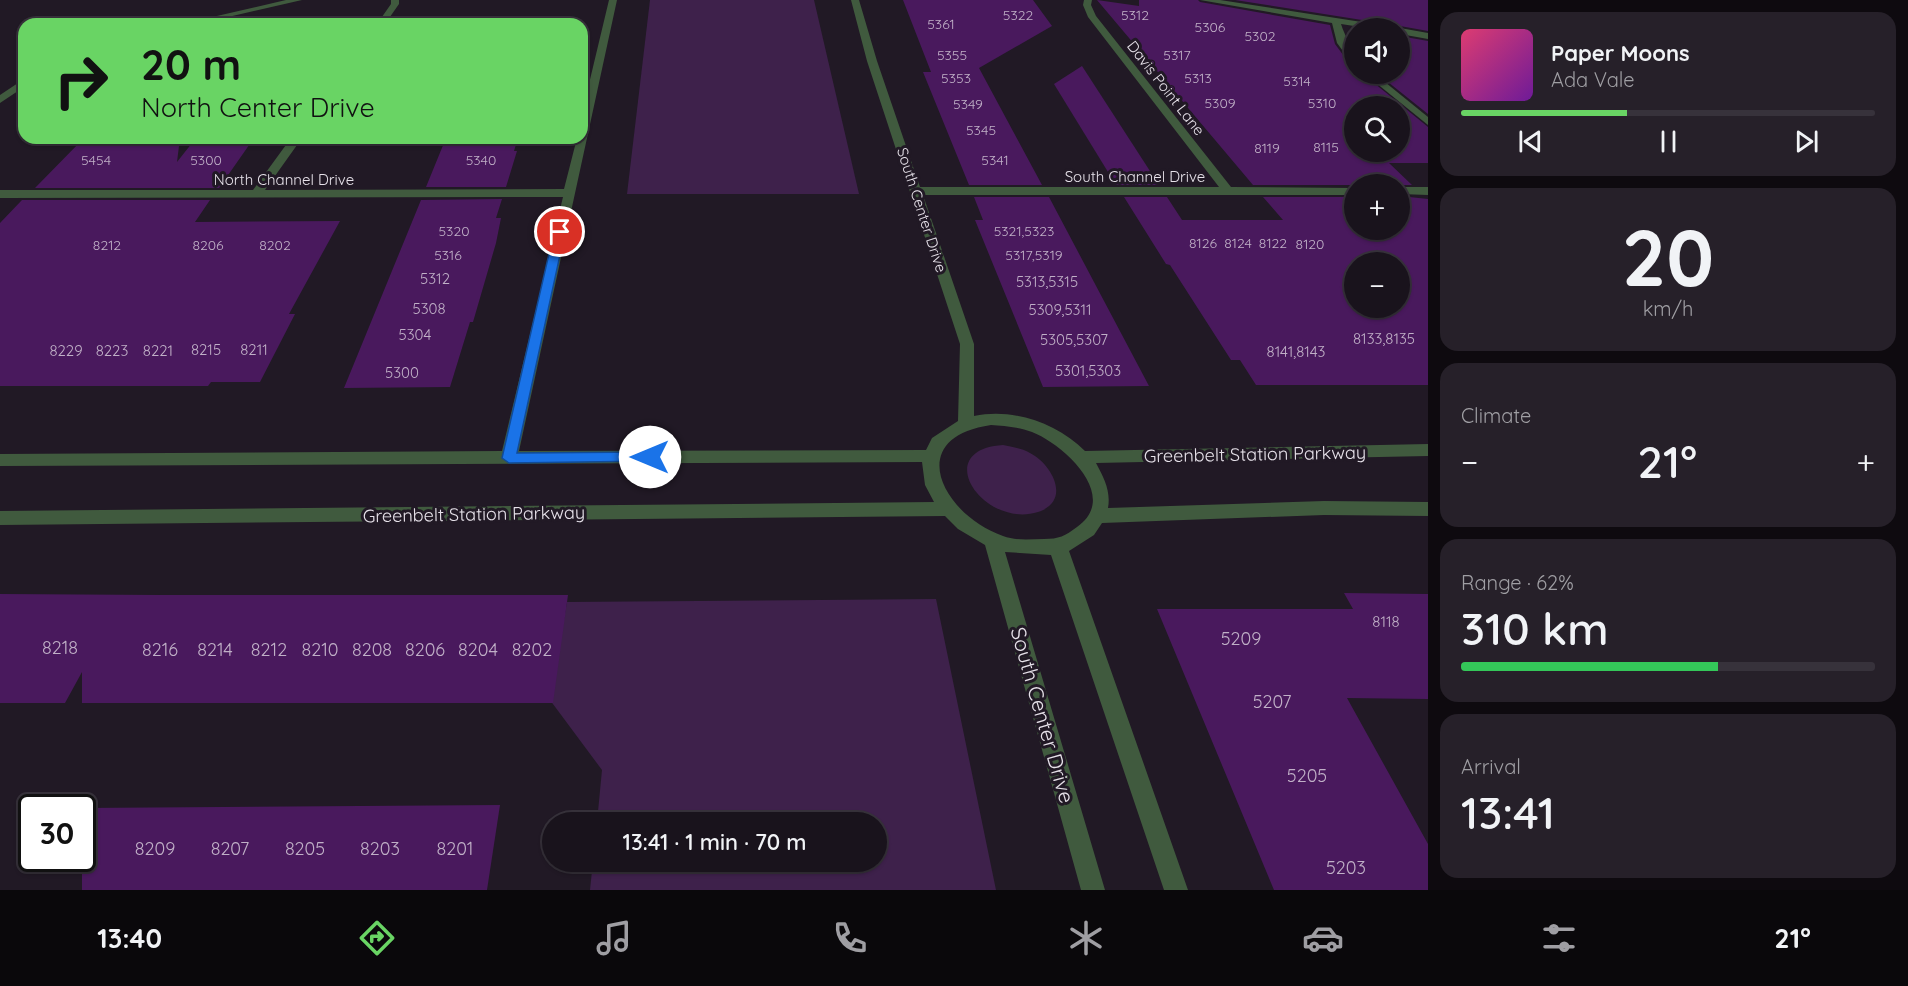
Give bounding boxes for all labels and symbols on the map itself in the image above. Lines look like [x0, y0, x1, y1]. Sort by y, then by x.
house number: 5322 [1003, 6, 1033, 24]
house number: 5312 [1121, 6, 1149, 24]
house number: 5361 [927, 15, 955, 33]
house number: 5306 [1195, 18, 1226, 36]
house number: 5302 [1244, 27, 1276, 45]
street label: Davis Point Lane [1123, 37, 1209, 139]
house number: 5355 [937, 46, 967, 64]
house number: 5317 [1163, 46, 1191, 64]
house number: 5353 [941, 69, 971, 87]
house number: 5313 [1184, 69, 1212, 87]
house number: 5314 [1283, 72, 1311, 90]
house number: 5309 [1204, 94, 1236, 112]
house number: 5310 [1308, 94, 1336, 112]
house number: 5349 [953, 95, 983, 113]
house number: 5345 [966, 121, 996, 139]
house number: 8115 [1313, 138, 1339, 156]
house number: 8119 [1254, 139, 1280, 157]
street label: South Center Drive [893, 145, 951, 275]
house number: 5454 [81, 151, 111, 169]
house number: 5300 [190, 151, 222, 169]
house number: 5340 [466, 151, 496, 169]
house number: 5341 [981, 151, 1009, 169]
street label: South Channel Drive [1065, 167, 1205, 186]
street label: North Channel Drive [214, 170, 354, 189]
pin [534, 206, 585, 257]
house number: 5320 [438, 222, 470, 240]
house number: 5321,5323 [994, 222, 1054, 240]
house number: 8126 [1189, 234, 1217, 252]
house number: 8124 [1224, 234, 1252, 252]
house number: 8122 [1259, 234, 1287, 252]
house number: 8120 [1296, 235, 1324, 253]
house number: 8212 [93, 236, 121, 254]
house number: 8206 [192, 236, 224, 254]
house number: 8202 [259, 236, 291, 254]
house number: 5316 [434, 246, 462, 264]
house number: 5317,5319 [1005, 246, 1063, 264]
house number: 5312 [420, 269, 450, 288]
house number: 5313,5315 [1016, 272, 1078, 291]
house number: 5308 [412, 299, 446, 318]
house number: 5309,5311 [1028, 300, 1092, 319]
house number: 5304 [399, 325, 432, 344]
house number: 8133,8135 [1353, 329, 1415, 348]
house number: 5305,5307 [1040, 330, 1108, 349]
house number: 8215 [191, 340, 221, 359]
house number: 8211 [240, 340, 268, 359]
house number: 8229 [49, 341, 83, 360]
house number: 8223 [96, 341, 128, 360]
house number: 8221 [143, 341, 173, 360]
house number: 8141,8143 [1267, 342, 1326, 361]
house number: 5301,5303 [1055, 361, 1121, 380]
house number: 5300 [385, 363, 419, 382]
position arrow [618, 425, 682, 489]
street label: Greenbelt Station Parkway [1144, 441, 1366, 467]
street label: Greenbelt Station Parkway [363, 501, 585, 527]
house number: 8118 [1372, 612, 1400, 631]
street label: South Center Drive [1005, 624, 1081, 806]
house number: 5209 [1221, 627, 1261, 650]
house number: 8218 [42, 636, 78, 659]
house number: 8216 [142, 638, 178, 661]
house number: 8214 [197, 638, 233, 661]
house number: 8212 [251, 638, 287, 661]
house number: 8210 [301, 638, 339, 661]
house number: 8208 [352, 638, 392, 661]
house number: 8206 [405, 638, 445, 661]
house number: 8204 [458, 638, 498, 661]
house number: 8202 [512, 638, 552, 661]
house number: 5207 [1253, 690, 1291, 713]
house number: 5205 [1287, 764, 1327, 787]
speed limit sign: 30 [18, 794, 96, 872]
house number: 8209 [135, 837, 175, 860]
house number: 8207 [211, 837, 249, 860]
house number: 8205 [285, 837, 325, 860]
house number: 8203 [360, 837, 400, 860]
house number: 8201 [436, 837, 474, 860]
house number: 5203 [1326, 856, 1366, 879]

